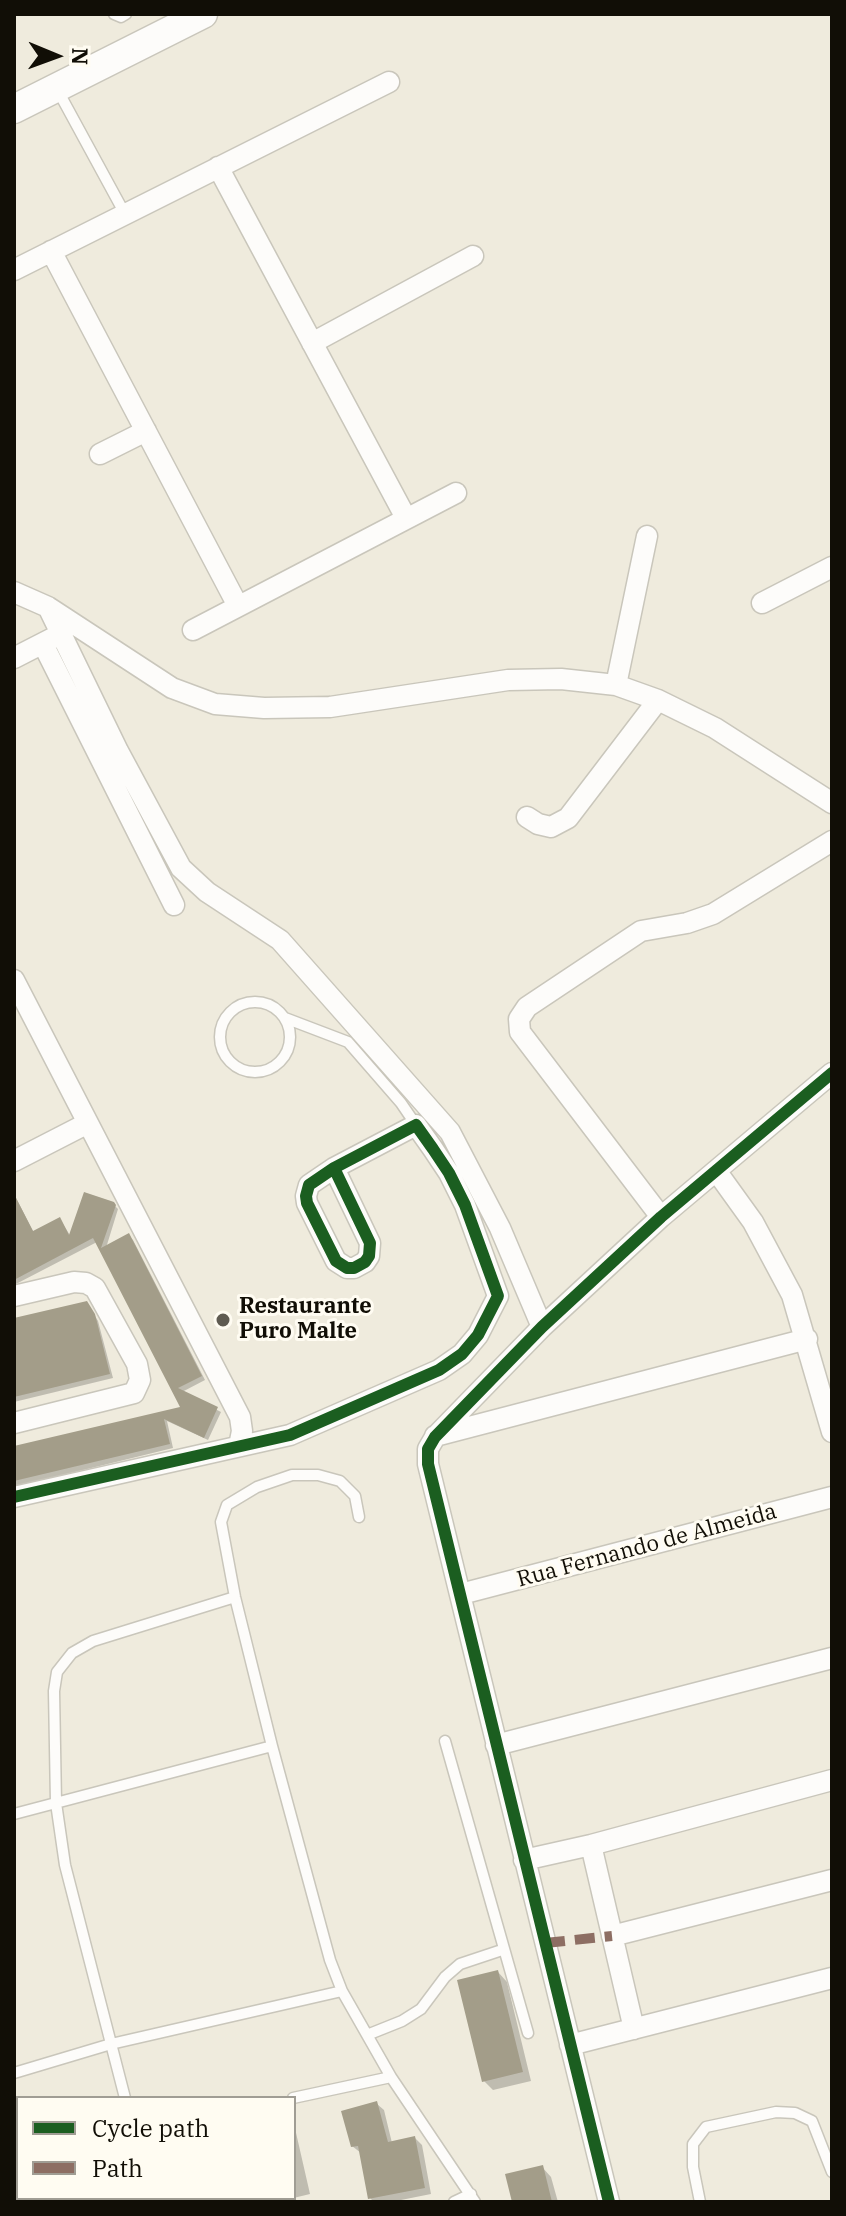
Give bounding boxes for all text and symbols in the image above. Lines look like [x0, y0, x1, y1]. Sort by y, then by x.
north arrow [16, 16, 96, 96]
text: N [66, 47, 95, 65]
place label: Restaurante Puro Malte [239, 1294, 372, 1346]
marker: Restaurante Puro Malte [214, 1311, 232, 1329]
street label: Rua Fernando de Almeida [514, 1499, 780, 1593]
legend [16, 2096, 296, 2200]
text: Cycle path [92, 2112, 209, 2144]
text: Path [92, 2152, 143, 2184]

